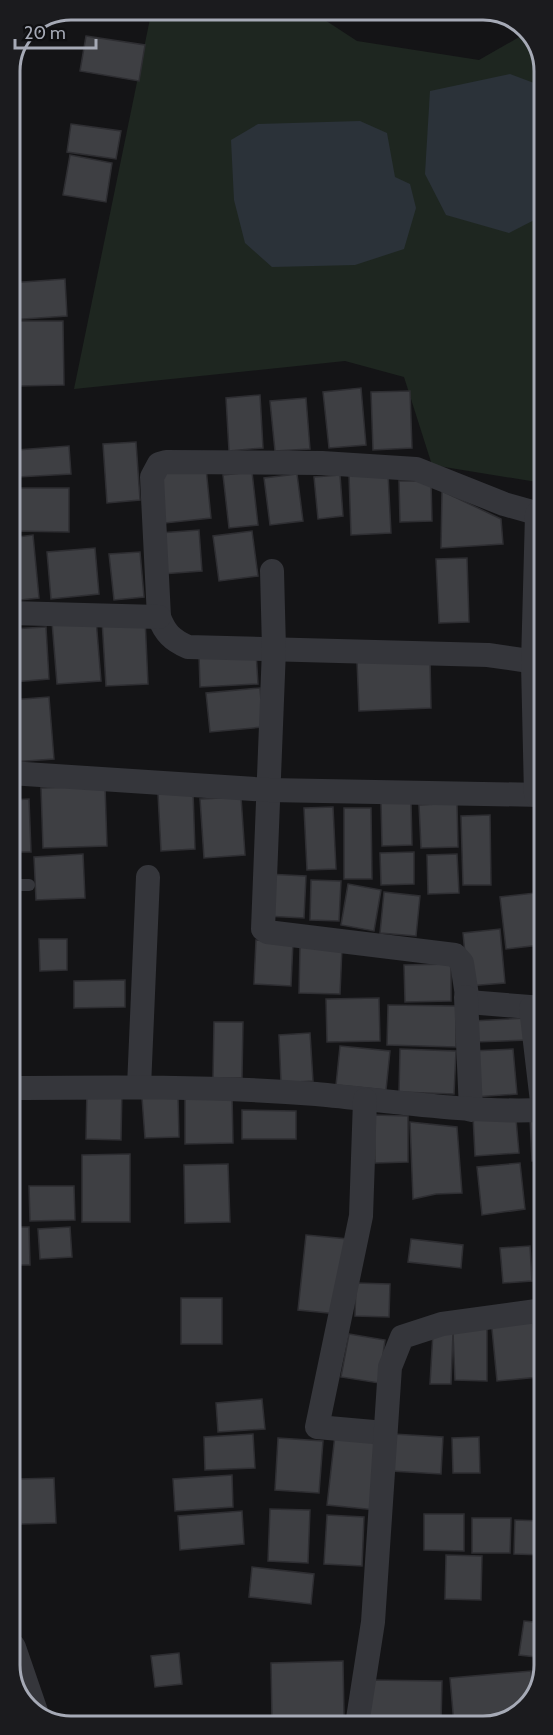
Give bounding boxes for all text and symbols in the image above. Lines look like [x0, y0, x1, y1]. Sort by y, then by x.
scale bar [15, 12, 96, 50]
text: 20 m [24, 22, 66, 44]

